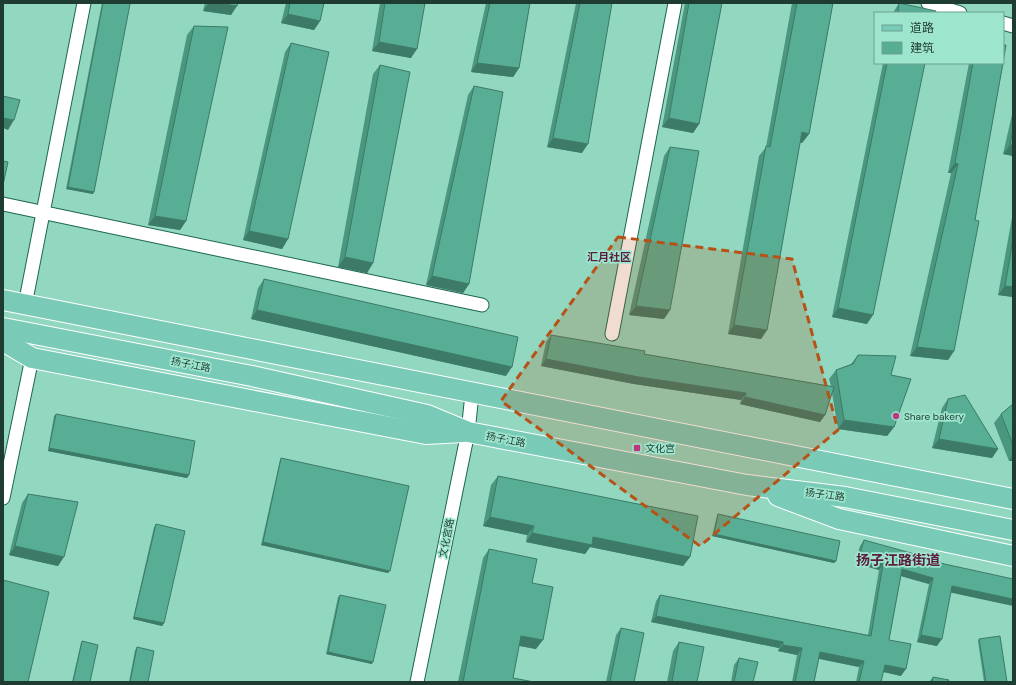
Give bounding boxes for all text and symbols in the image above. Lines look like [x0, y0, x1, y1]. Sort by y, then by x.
legend [874, 12, 1004, 64]
text: 道路 [910, 20, 934, 36]
text: 建筑 [910, 40, 934, 56]
district label: 汇月社区 [587, 250, 631, 264]
street label: 扬子江路 [170, 354, 212, 375]
place label: Share bakery [904, 410, 965, 423]
marker: Share bakery [891, 411, 901, 421]
street label: 扬子江路 [485, 429, 527, 450]
place label: 文化宫 [645, 442, 675, 455]
marker: 文化宫 [632, 443, 642, 453]
street label: 扬子江路 [804, 486, 846, 503]
street label: 文化宫路 [436, 517, 457, 559]
district label: 扬子江路街道 [856, 551, 940, 569]

